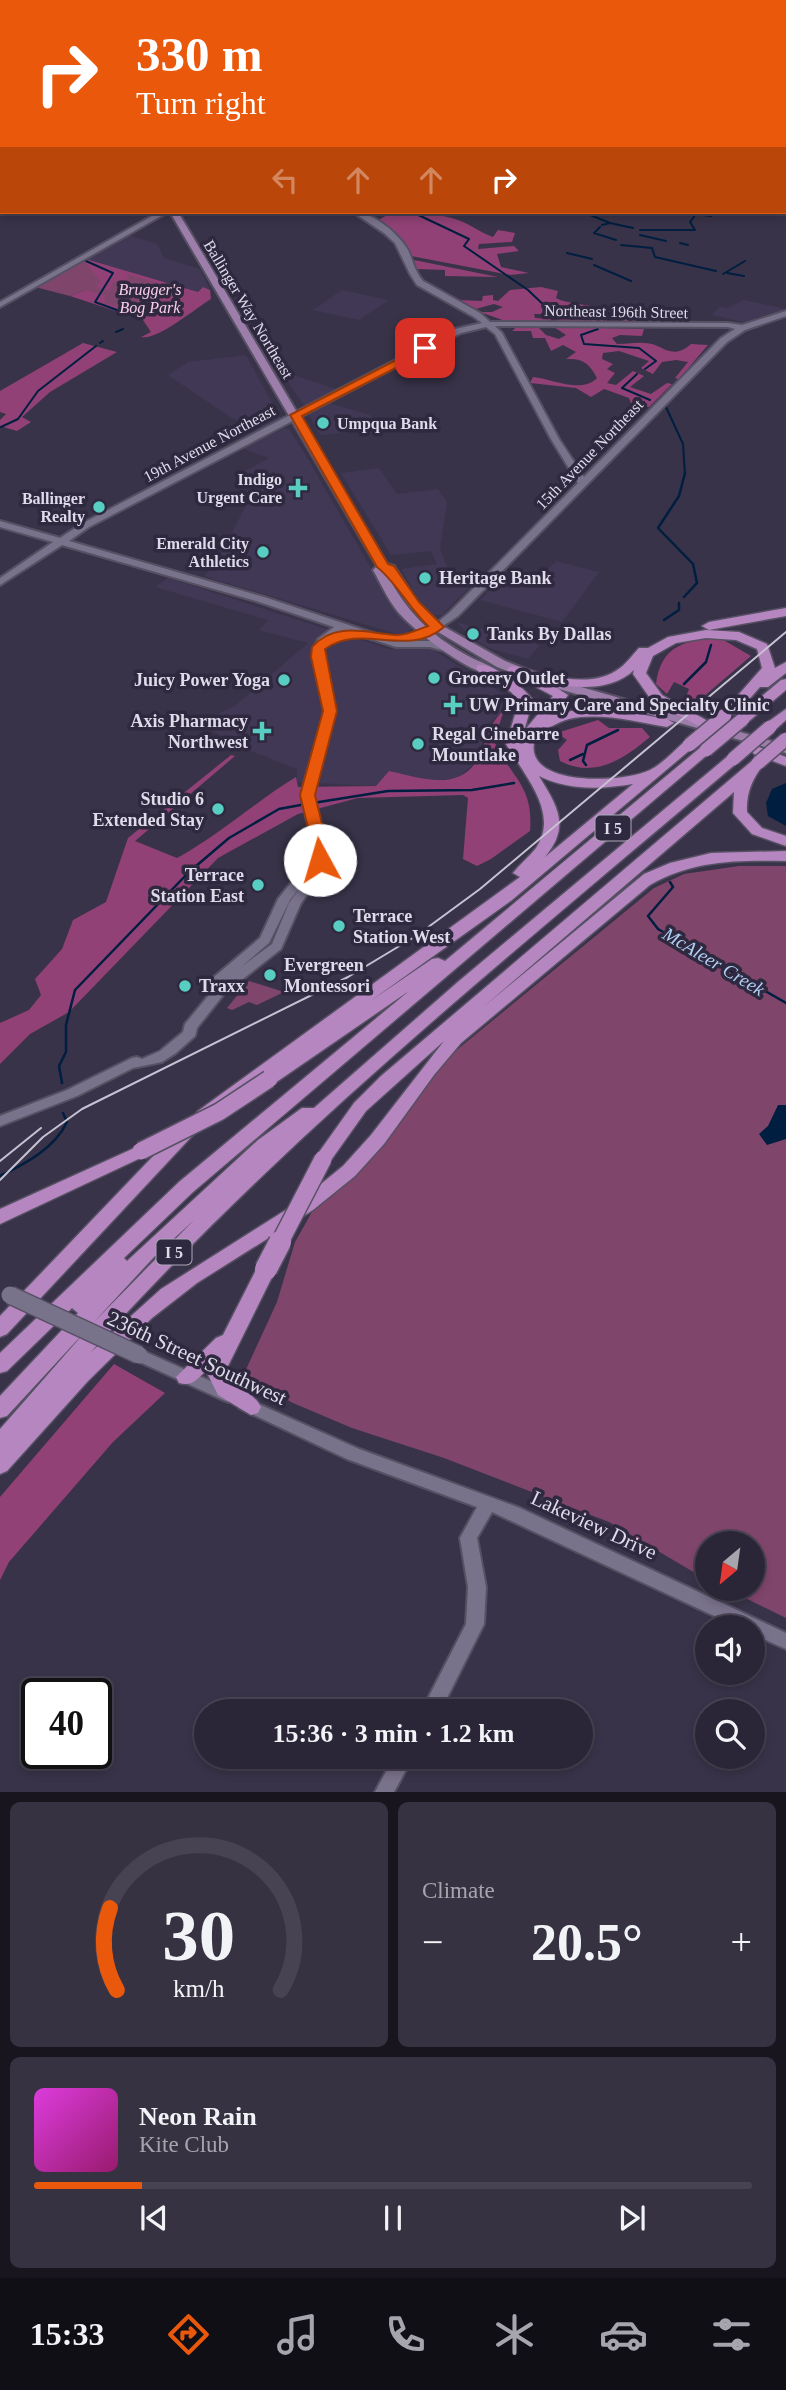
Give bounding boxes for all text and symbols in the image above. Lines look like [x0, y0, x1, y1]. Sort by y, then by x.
text: 330 m [136, 27, 263, 82]
icon: right [21, 28, 112, 119]
text: Turn right [136, 85, 266, 121]
icon: left [266, 161, 304, 199]
icon: ahead [339, 161, 377, 199]
icon: ahead [412, 161, 450, 199]
icon: right [485, 161, 523, 199]
street label: Ballinger Way Northeast [200, 237, 297, 383]
park label: Brugger's Bog Park [119, 281, 181, 317]
street label: Northeast 196th Street [544, 302, 689, 321]
pin [395, 318, 455, 378]
icon: arrive [406, 329, 444, 367]
street label: 15th Avenue Northeast [532, 395, 647, 513]
street label: 19th Avenue Northeast [141, 401, 278, 485]
marker: Umpqua Bank [315, 415, 331, 431]
place label: Umpqua Bank [337, 415, 437, 433]
place label: Indigo Urgent Care [197, 471, 282, 507]
marker: Indigo Urgent Care [288, 478, 308, 498]
place label: Ballinger Realty [22, 490, 85, 526]
marker: Ballinger Realty [91, 499, 107, 515]
place label: Emerald City Athletics [156, 535, 249, 570]
marker: Emerald City Athletics [255, 544, 271, 560]
place label: Heritage Bank [439, 568, 552, 588]
marker: Heritage Bank [417, 570, 433, 586]
place label: Tanks By Dallas [487, 624, 611, 644]
marker: Tanks By Dallas [465, 626, 481, 642]
place label: Grocery Outlet [448, 668, 565, 688]
place label: Juicy Power Yoga [134, 670, 270, 690]
marker: Grocery Outlet [426, 670, 442, 686]
marker: Juicy Power Yoga [276, 672, 292, 688]
marker: UW Primary Care and Specialty Clinic [443, 695, 463, 715]
place label: UW Primary Care and Specialty Clinic [469, 695, 770, 715]
place label: Axis Pharmacy Northwest [131, 711, 248, 752]
marker: Axis Pharmacy Northwest [254, 723, 270, 739]
place label: Regal Cinebarre Mountlake [432, 724, 559, 765]
marker: Regal Cinebarre Mountlake [410, 736, 426, 752]
place label: Studio 6 Extended Stay [92, 789, 204, 830]
marker: Studio 6 Extended Stay [210, 801, 226, 817]
road number: I 5 [596, 816, 630, 841]
position arrow [283, 823, 357, 897]
place label: Terrace Station East [150, 865, 244, 906]
marker: Terrace Station East [250, 877, 266, 893]
place label: Terrace Station West [353, 906, 450, 947]
marker: Terrace Station West [331, 918, 347, 934]
water label: McAleer Creek [658, 922, 769, 1000]
place label: Evergreen Montessori [284, 955, 370, 996]
marker: Evergreen Montessori [262, 967, 278, 983]
place label: Traxx [199, 976, 245, 996]
marker: Traxx [177, 978, 193, 994]
road number: I 5 [156, 1240, 192, 1264]
street label: 236th Street Southwest [104, 1306, 291, 1410]
street label: Lakeview Drive [527, 1485, 661, 1565]
north arrow [695, 1531, 765, 1601]
map controls [695, 1531, 765, 1769]
button: sound [695, 1615, 765, 1685]
speed limit sign: 40 [21, 1678, 112, 1769]
button: search [695, 1699, 765, 1769]
text: 15:36 · 3 min · 1.2 km [273, 1719, 514, 1748]
text: Climate [422, 1878, 495, 1903]
text: 30 [163, 1896, 235, 1977]
text: 20.5° [531, 1914, 643, 1971]
text: − [422, 1921, 443, 1963]
text: + [731, 1921, 752, 1963]
text: km/h [173, 1975, 225, 2002]
text: Neon Rain [139, 2102, 257, 2131]
text: Kite Club [139, 2132, 229, 2157]
icon: previous [135, 2199, 173, 2237]
icon: pause [374, 2199, 412, 2237]
icon: next [613, 2199, 651, 2237]
icon: directions [164, 2310, 213, 2359]
icon: music [273, 2310, 322, 2359]
icon: phone [381, 2310, 430, 2359]
icon: climate [490, 2310, 539, 2359]
icon: car [599, 2310, 648, 2359]
icon: filters [707, 2310, 756, 2359]
text: 15:33 [30, 2316, 104, 2352]

